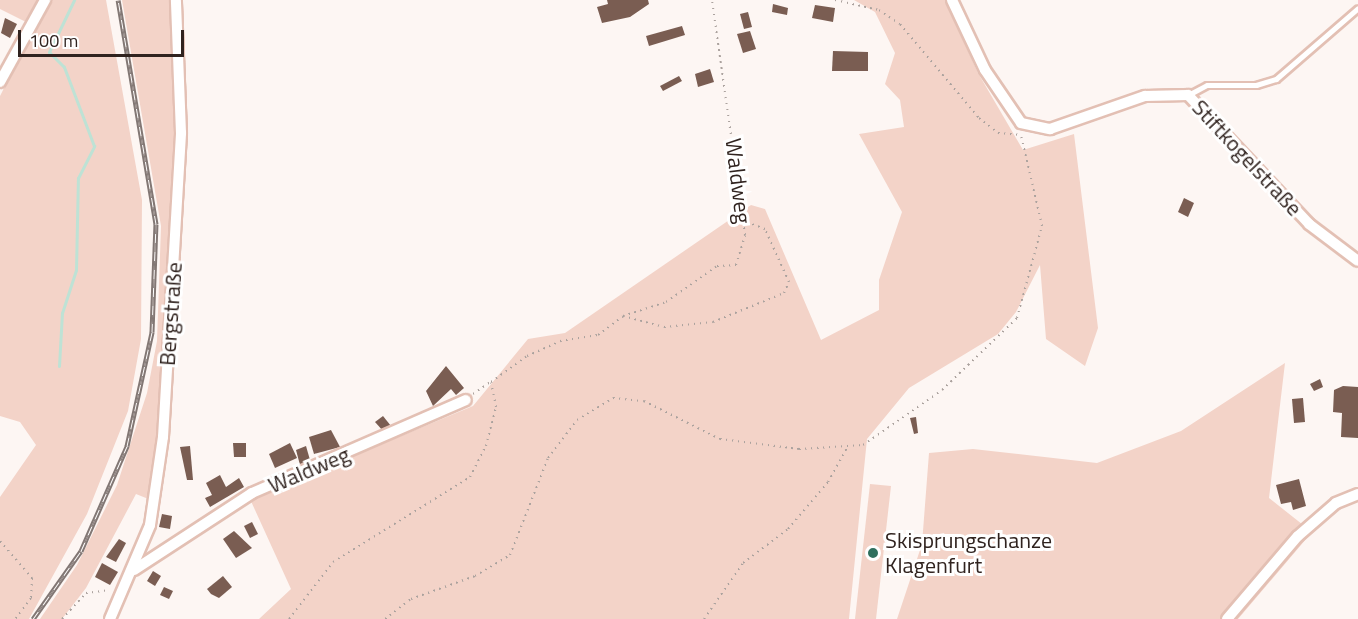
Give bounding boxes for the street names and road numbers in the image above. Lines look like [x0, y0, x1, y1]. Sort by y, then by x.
street label: Stiftkogelstraße [1187, 95, 1307, 221]
street label: Waldweg [720, 137, 756, 225]
street label: Bergstraße [154, 261, 188, 367]
street label: Waldweg [264, 441, 354, 499]

